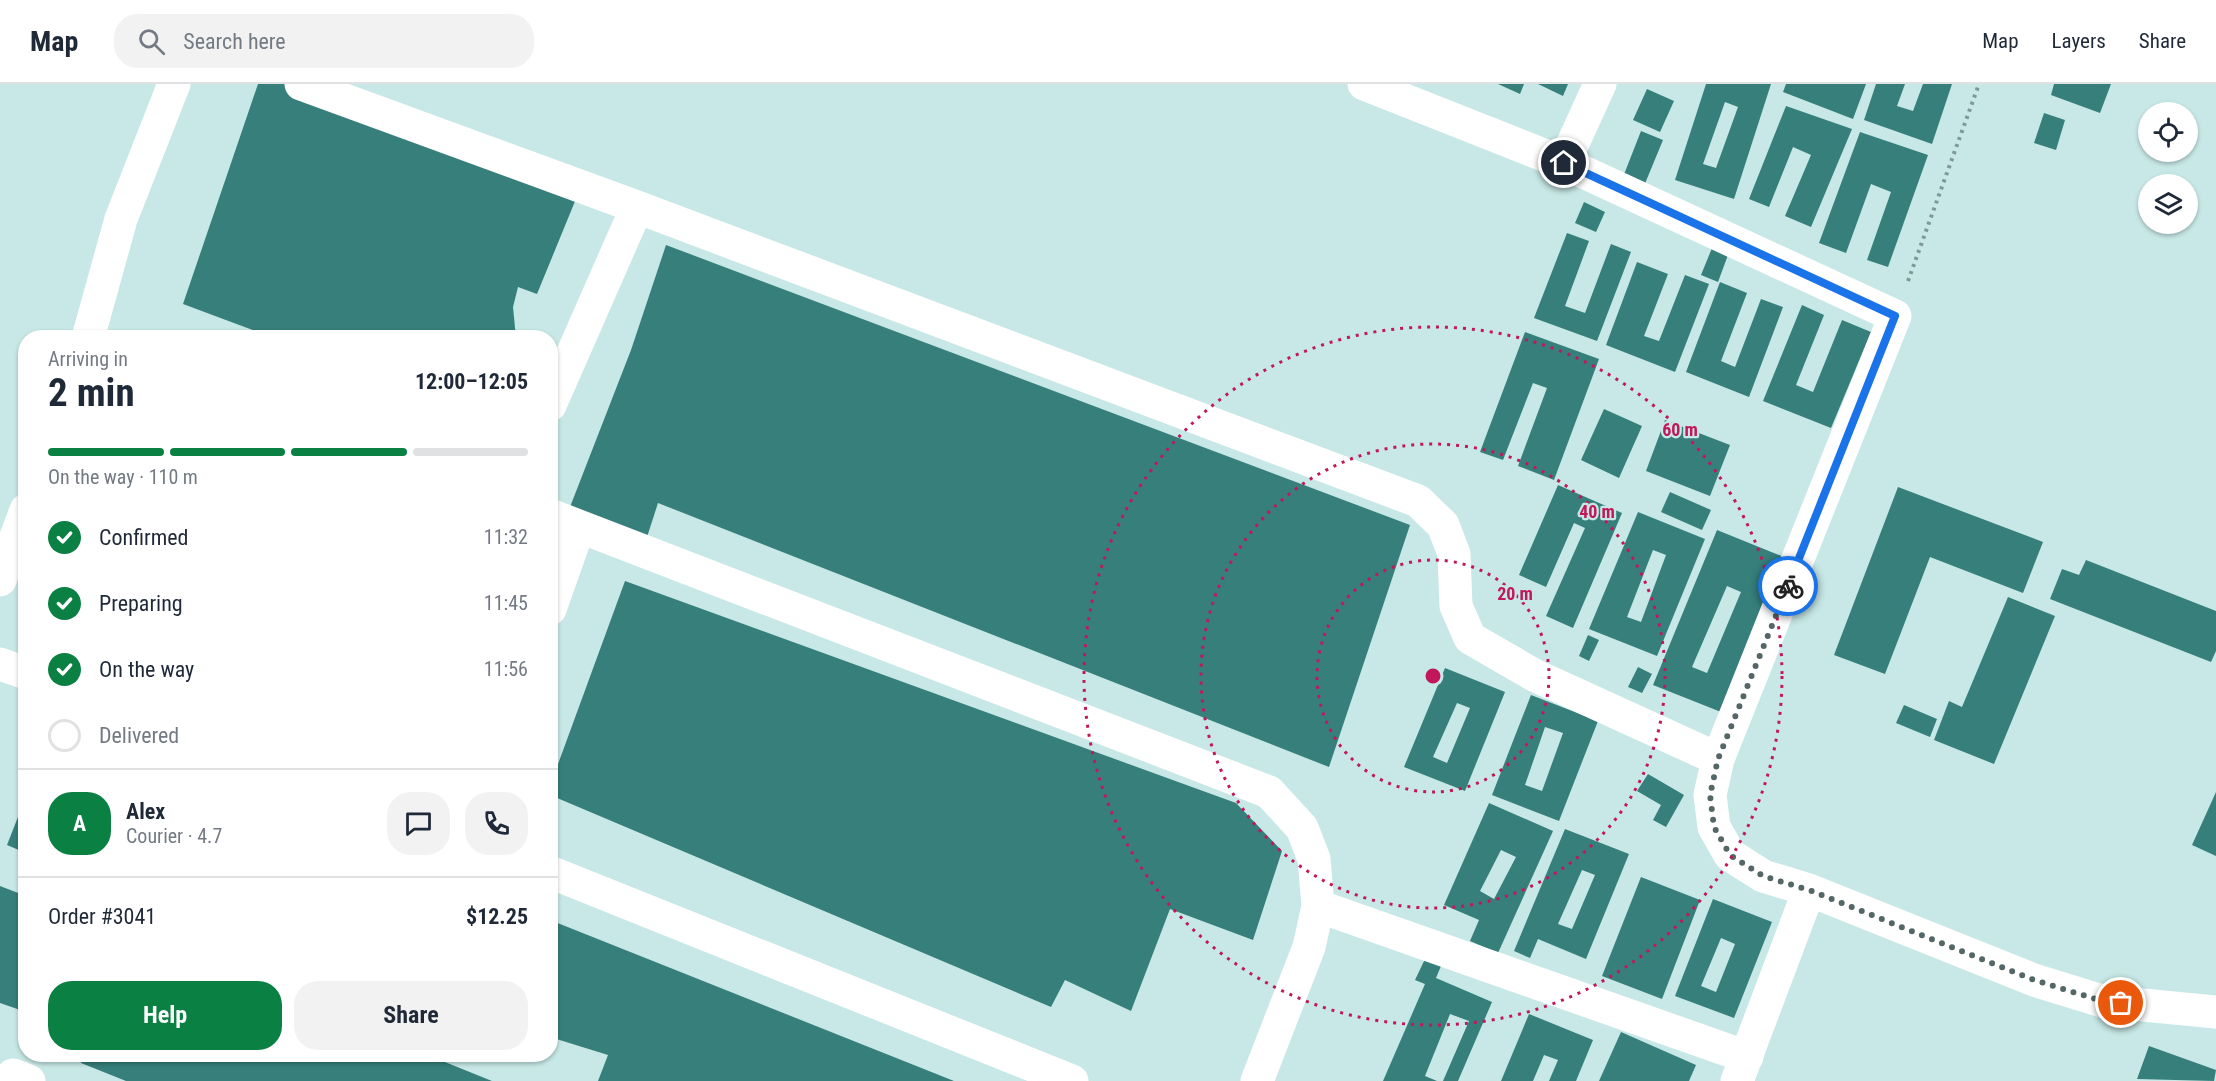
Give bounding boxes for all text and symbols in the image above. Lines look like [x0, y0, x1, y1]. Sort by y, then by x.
search box [114, 14, 534, 68]
text: Map [30, 25, 78, 58]
icon: search [135, 25, 168, 58]
text: Search here [183, 29, 286, 54]
text: Map [1982, 29, 2019, 53]
text: Layers [2052, 29, 2106, 53]
text: Share [2139, 29, 2186, 53]
map controls [2138, 102, 2198, 234]
button: locate [2138, 102, 2198, 162]
pin [1538, 137, 1589, 188]
icon: home [1547, 146, 1580, 179]
button: layers [2138, 174, 2198, 234]
text: Arriving in [48, 347, 128, 371]
text: 12:00–12:05 [415, 369, 528, 394]
text: 2 min [48, 370, 135, 416]
text: 60 m [1662, 419, 1698, 440]
text: On the way · 110 m [48, 465, 198, 489]
text: 40 m [1579, 501, 1615, 522]
icon: check [48, 521, 81, 554]
text: Confirmed [99, 525, 188, 550]
text: 11:32 [484, 525, 528, 549]
courier [1758, 556, 1818, 616]
icon: bike [1772, 570, 1805, 603]
text: 20 m [1497, 583, 1533, 604]
icon: check [48, 587, 81, 620]
text: Preparing [99, 591, 183, 616]
text: 11:45 [484, 591, 528, 615]
icon: check [48, 653, 81, 686]
text: On the way [99, 657, 194, 682]
text: 11:56 [484, 657, 528, 681]
centre of rings [1423, 666, 1443, 686]
text: Delivered [99, 723, 179, 748]
button: chat [387, 792, 450, 855]
button: phone [465, 792, 528, 855]
text: Alex [126, 799, 165, 824]
text: A [73, 811, 86, 836]
text: Courier · 4.7 [126, 824, 222, 848]
text: Order #3041 [48, 904, 156, 929]
text: $12.25 [466, 904, 528, 929]
pin [2095, 977, 2146, 1028]
button: Help [48, 981, 282, 1050]
button: Share [294, 981, 528, 1050]
icon: bag [2104, 986, 2137, 1019]

